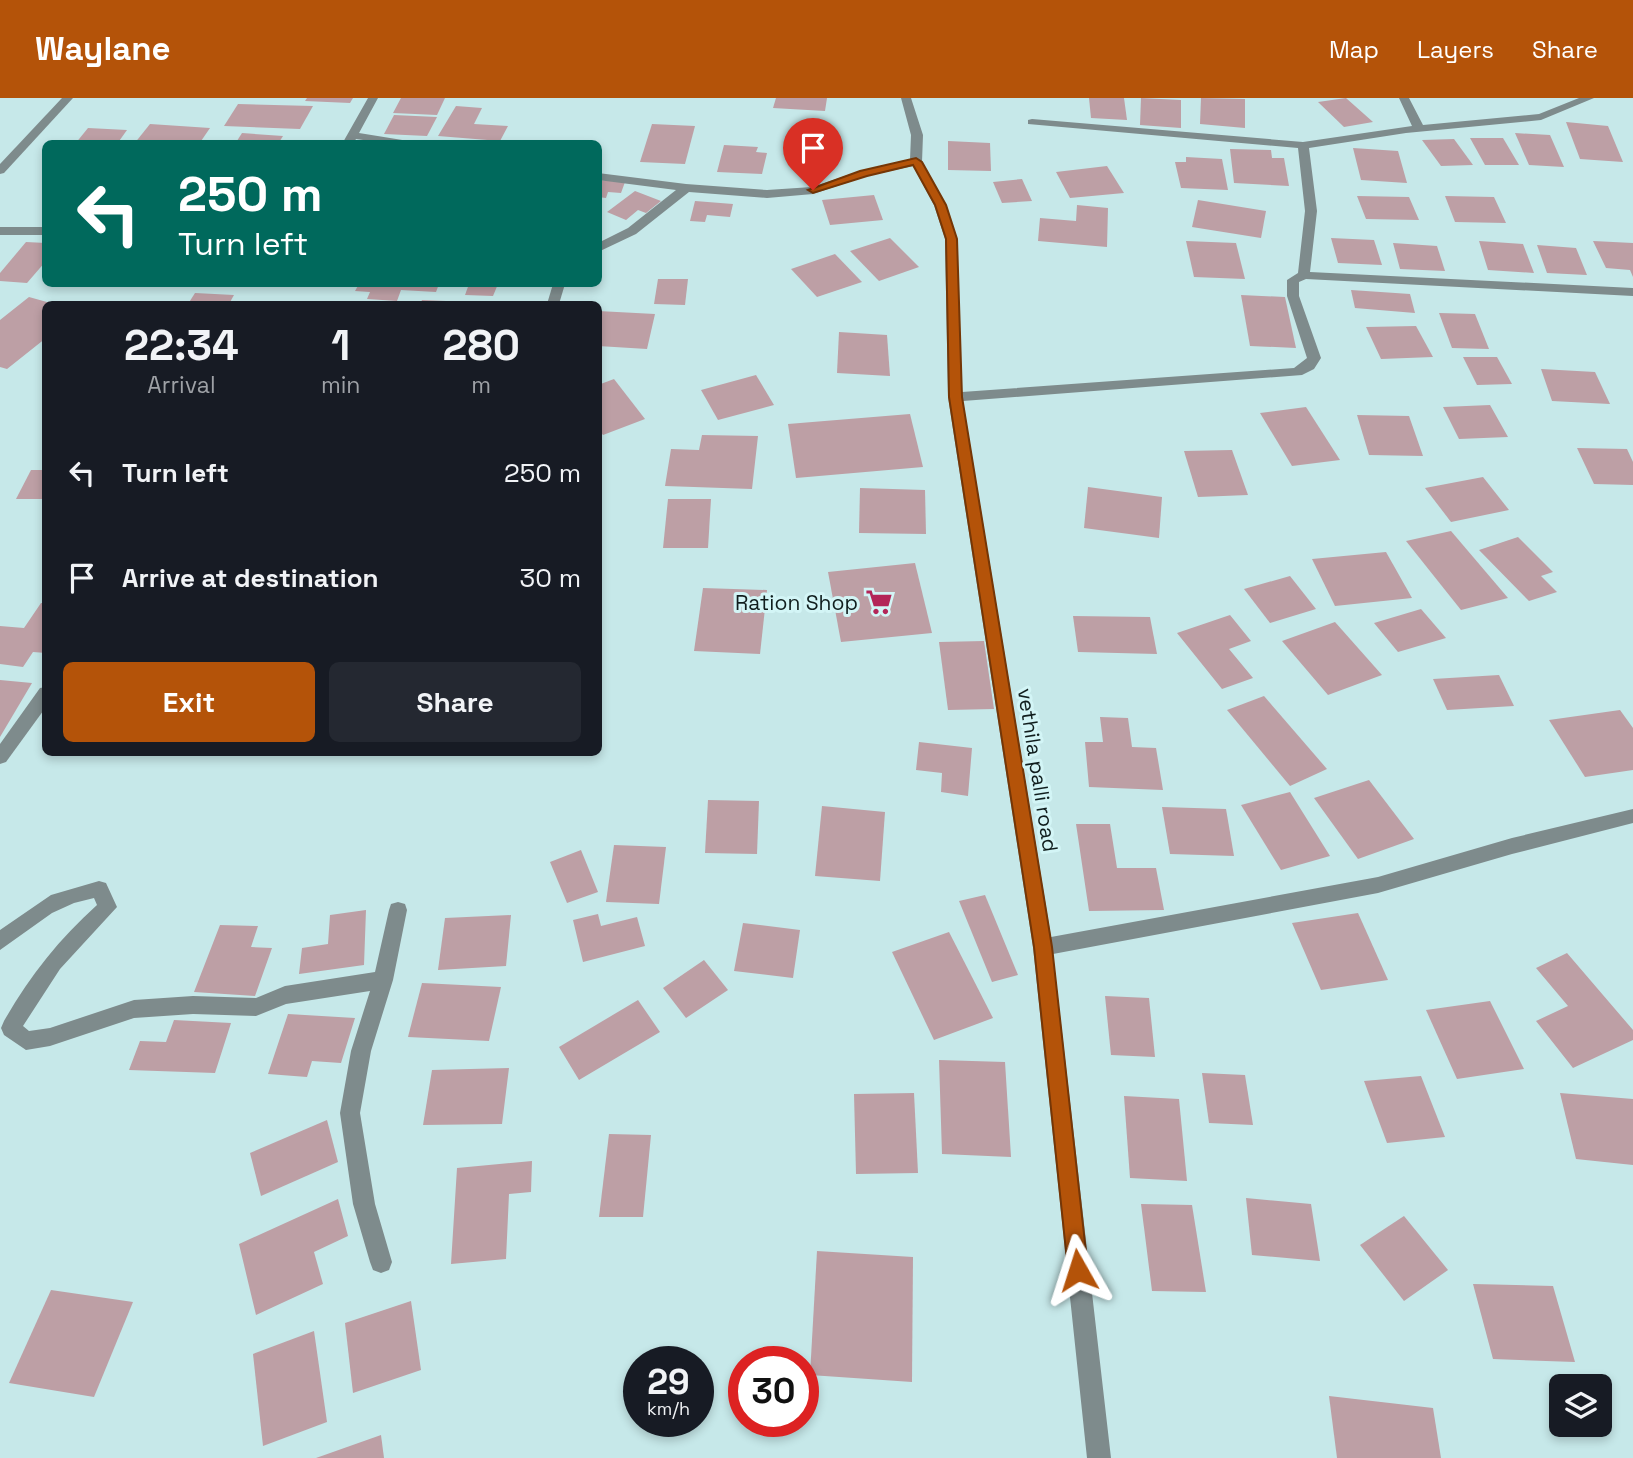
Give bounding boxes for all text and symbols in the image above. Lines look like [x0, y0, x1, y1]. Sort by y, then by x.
text: Waylane [35, 28, 171, 70]
text: Map [1329, 34, 1379, 65]
text: Layers [1417, 34, 1494, 65]
text: Share [1532, 34, 1598, 65]
pin [783, 118, 843, 190]
icon: arrive [794, 129, 832, 167]
text: 250 m [178, 163, 323, 225]
icon: left [63, 168, 154, 259]
text: Turn left [178, 224, 308, 264]
text: 22:34 [124, 319, 239, 372]
text: 1 [331, 319, 350, 372]
text: 280 [443, 319, 520, 372]
text: Arrival [147, 370, 216, 400]
text: min [321, 370, 360, 400]
text: m [471, 370, 491, 400]
icon: left [63, 454, 101, 492]
text: Turn left [122, 456, 229, 490]
text: 250 m [504, 456, 581, 490]
icon: arrive [63, 559, 101, 597]
text: Arrive at destination [122, 561, 379, 595]
text: 30 m [520, 561, 581, 595]
supermarket icon: Ration Shop [864, 587, 894, 617]
place label: Ration Shop [735, 589, 858, 616]
button: Exit [63, 662, 315, 742]
button: Share [329, 662, 581, 742]
street label: vethila palli road [1012, 686, 1064, 854]
position arrow [1041, 1233, 1115, 1307]
speed limit sign: 30 [728, 1346, 819, 1437]
text: 29 [647, 1360, 690, 1404]
map controls [1549, 1374, 1612, 1437]
button: layers [1549, 1374, 1612, 1437]
text: km/h [647, 1397, 690, 1420]

